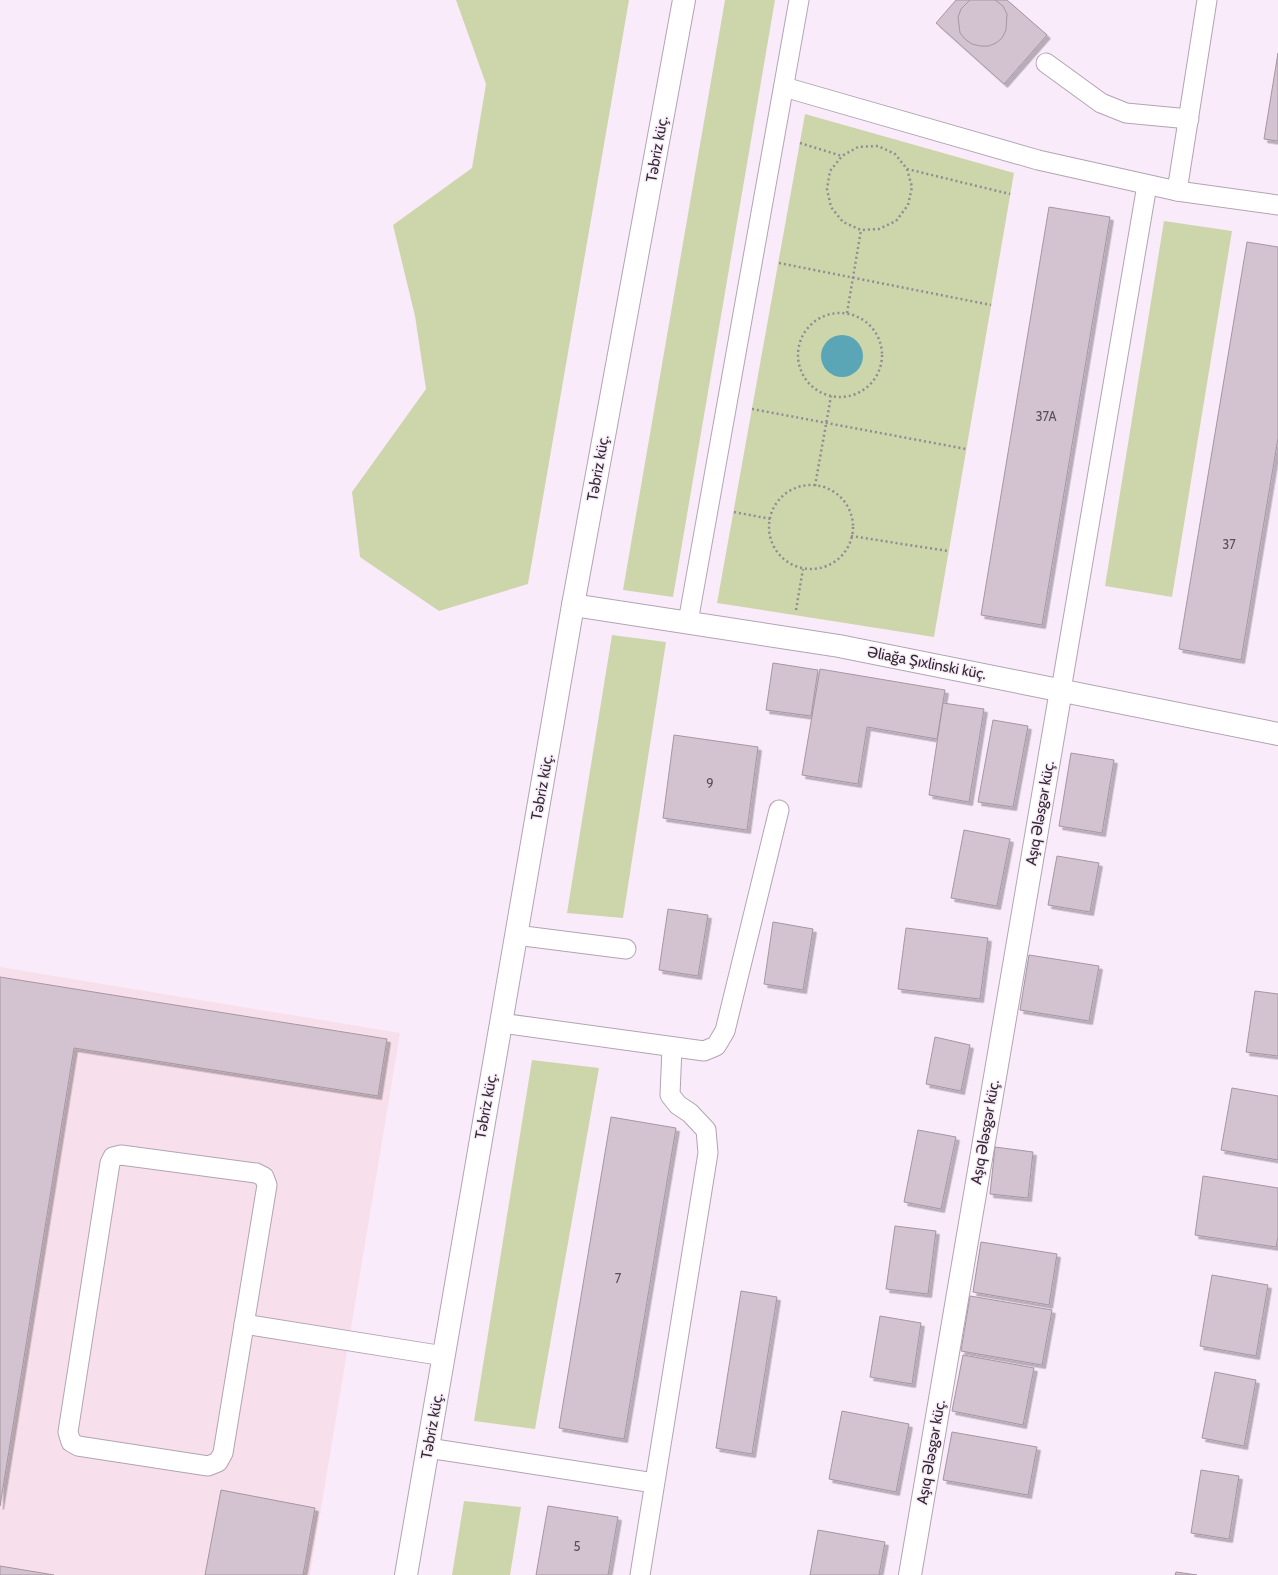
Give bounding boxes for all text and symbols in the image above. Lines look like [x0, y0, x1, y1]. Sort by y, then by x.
street label: Təbriz küç. [642, 115, 672, 183]
house number: 37A [1036, 408, 1056, 424]
street label: Təbriz küç. [583, 434, 613, 502]
house number: 37 [1222, 536, 1236, 552]
street label: Əliağa Şıxlinski küç. [866, 643, 988, 683]
street label: Təbriz küç. [527, 753, 557, 821]
street label: Aşıq Ələsgər küç. [1022, 759, 1058, 867]
house number: 9 [706, 775, 714, 791]
street label: Təbriz küç. [471, 1072, 501, 1140]
street label: Aşıq Ələsgər küç. [967, 1078, 1003, 1186]
house number: 7 [615, 1270, 622, 1286]
street label: Təbriz küç. [417, 1392, 447, 1460]
street label: Aşıq Ələsgər küç. [913, 1398, 949, 1506]
house number: 5 [573, 1538, 581, 1554]

